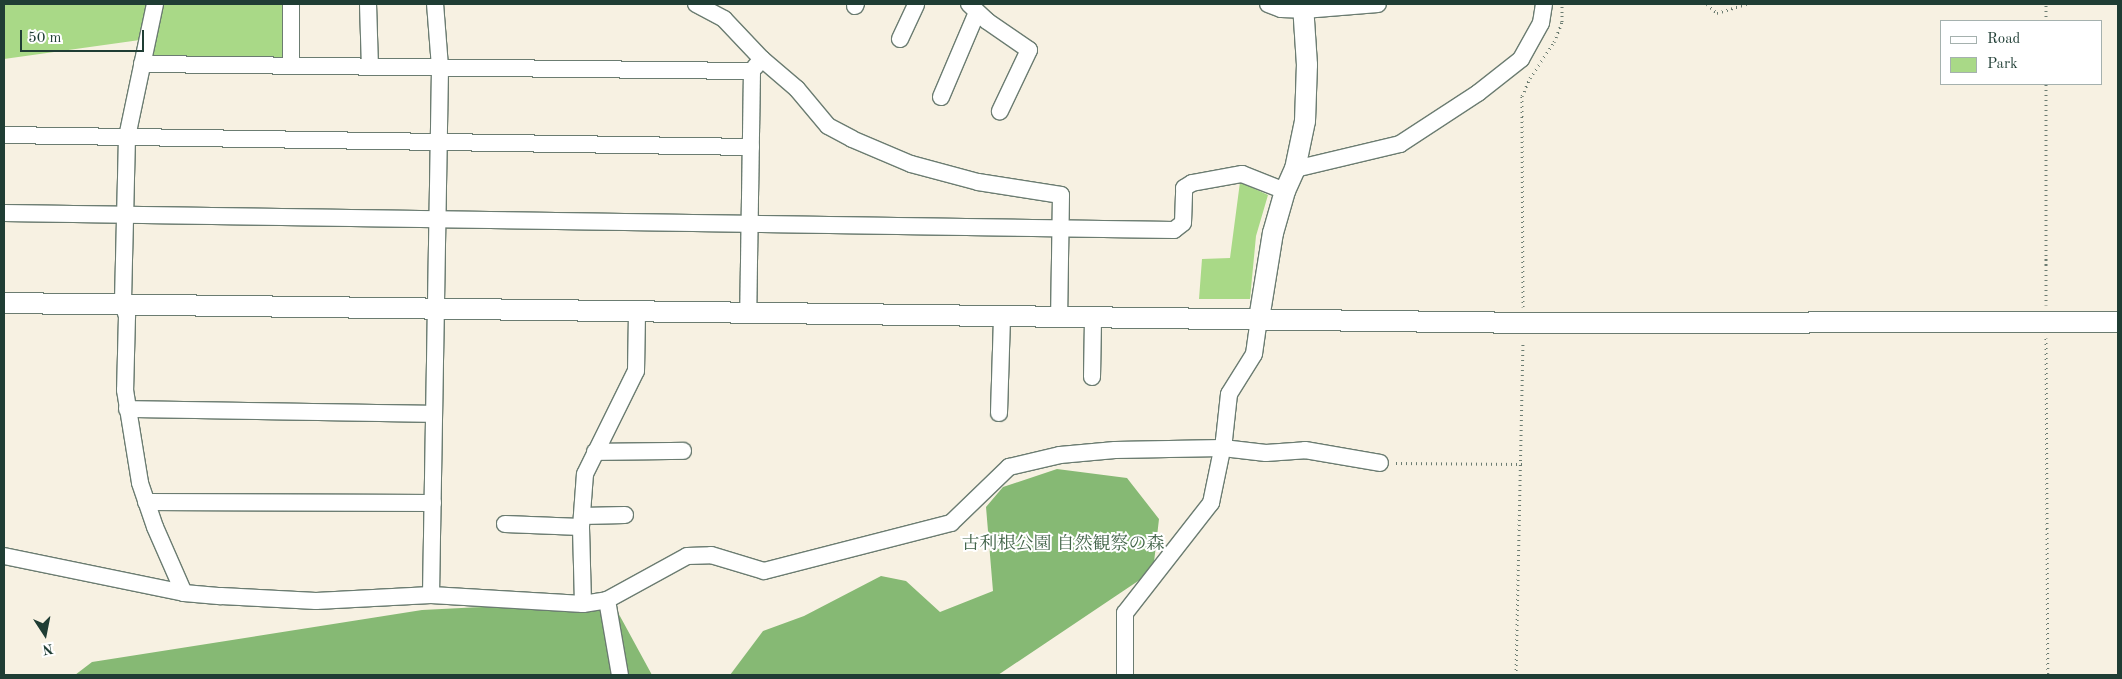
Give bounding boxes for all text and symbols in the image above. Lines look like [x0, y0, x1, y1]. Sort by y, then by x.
scale bar [22, 20, 146, 52]
legend [1940, 20, 2102, 85]
text: 50 m [28, 31, 62, 46]
text: Road [1987, 32, 2020, 47]
text: Park [1987, 57, 2018, 72]
park label: 古利根公園 自然観察の森 [961, 533, 1165, 555]
north arrow [20, 609, 70, 659]
text: N [41, 641, 54, 657]

